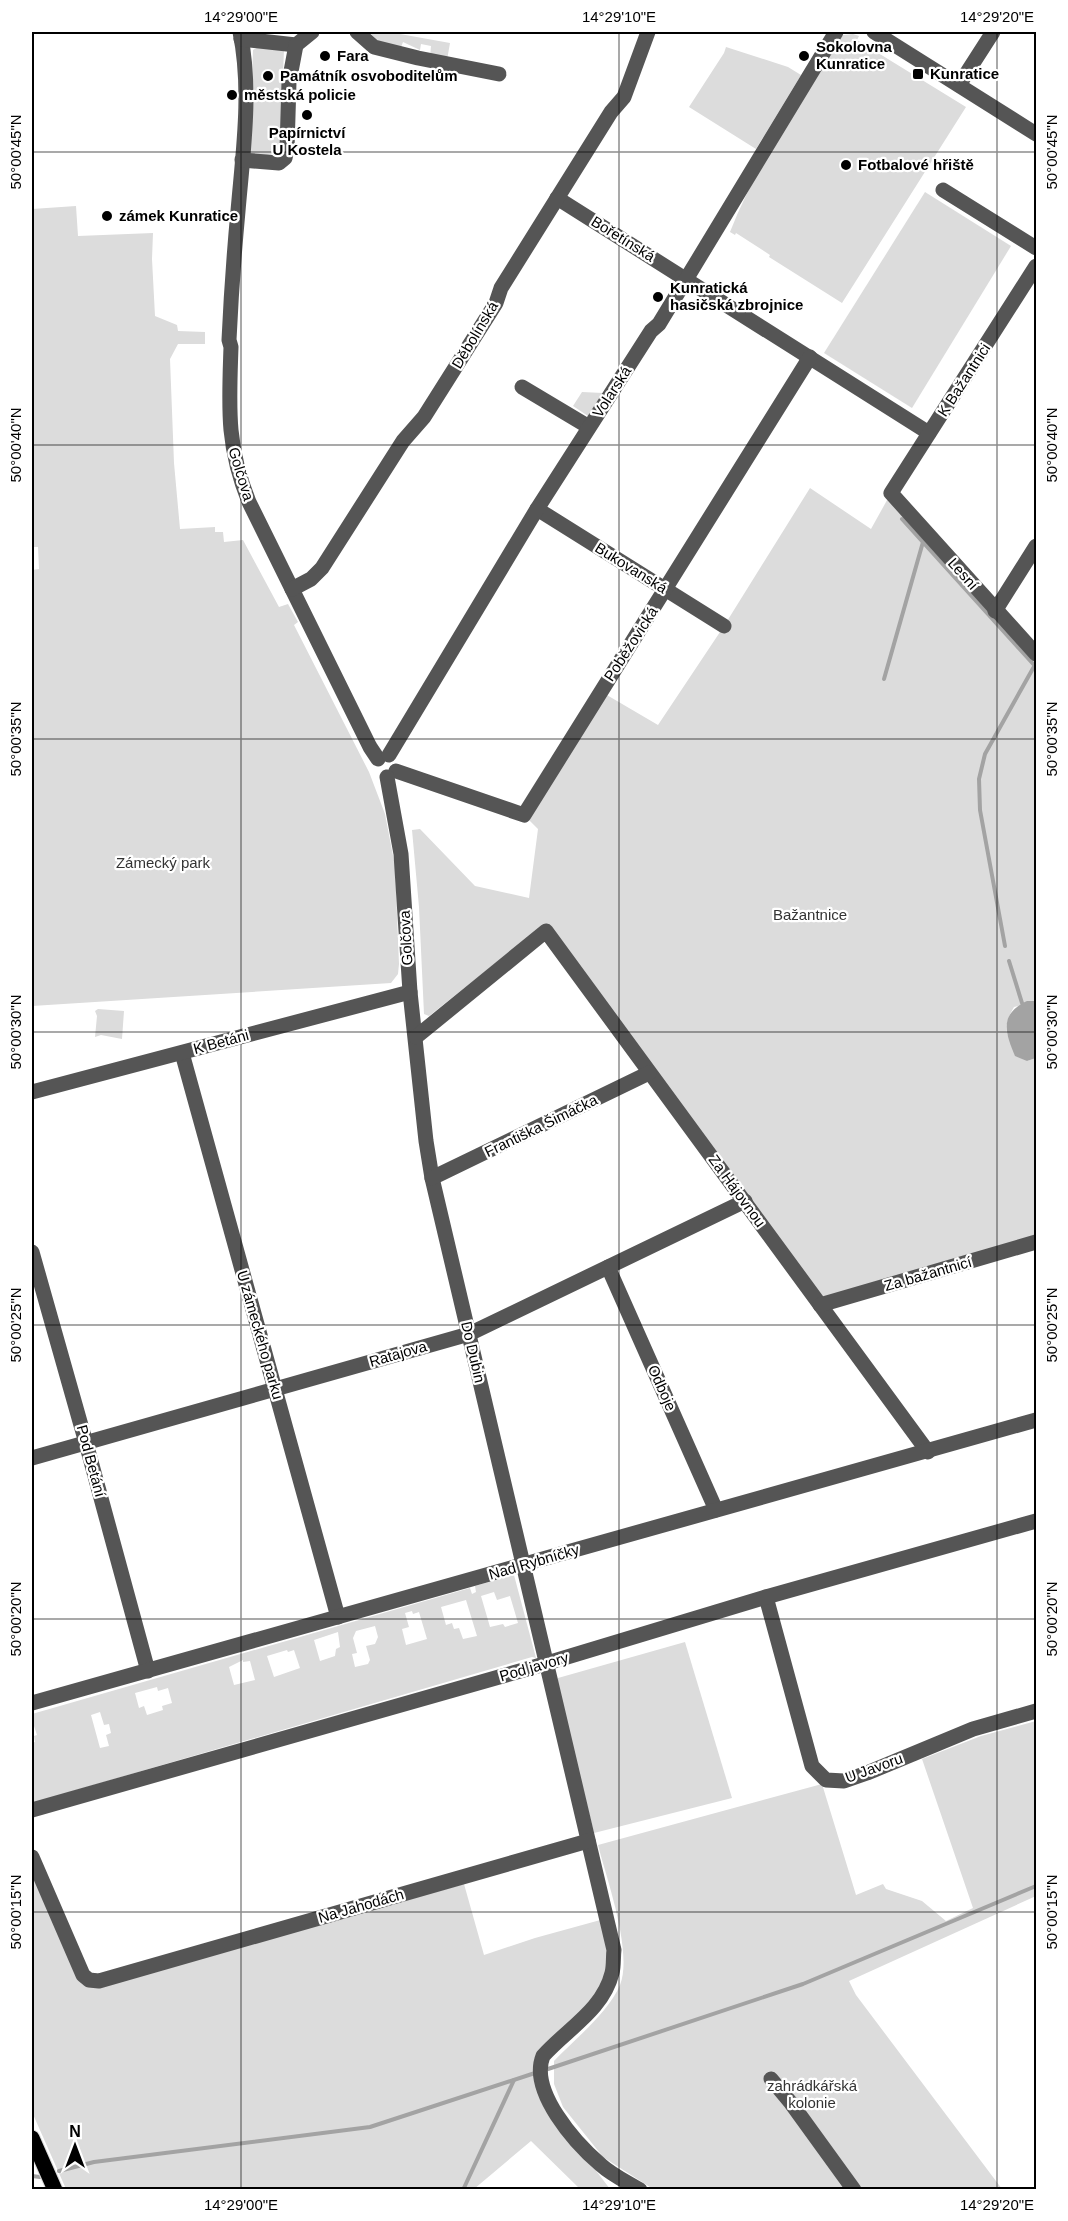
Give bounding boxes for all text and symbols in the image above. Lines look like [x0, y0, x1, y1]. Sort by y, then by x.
text: 14°29'00"E [204, 8, 278, 25]
text: 14°29'10"E [582, 8, 656, 25]
text: 14°29'20"E [960, 8, 1034, 25]
place label: Sokolovna Kunratice [816, 38, 893, 72]
place label: Fara [337, 47, 369, 64]
marker: Fara [318, 49, 332, 63]
marker: Sokolovna Kunratice [797, 49, 811, 63]
place label: Kunratice [930, 65, 999, 82]
place label: Památník osvoboditelům [280, 67, 458, 84]
marker: Kunratice [911, 67, 925, 81]
marker: Památník osvoboditelům [261, 69, 275, 83]
place label: městská policie [244, 86, 356, 103]
marker: městská policie [225, 88, 239, 102]
marker: Papírnictví U Kostela [300, 108, 314, 122]
text: 50°00'45"N [7, 114, 24, 190]
text: 50°00'45"N [1043, 114, 1060, 190]
place label: Papírnictví U Kostela [269, 124, 346, 158]
place label: Fotbalové hřiště [858, 156, 974, 173]
marker: Fotbalové hřiště [839, 158, 853, 172]
place label: zámek Kunratice [119, 207, 238, 224]
marker: zámek Kunratice [100, 209, 114, 223]
street label: Bořetínská [588, 212, 659, 265]
place label: Kunratická hasičská zbrojnice [670, 279, 803, 313]
marker: Kunratická hasičská zbrojnice [651, 290, 665, 304]
street label: Děbolínská [448, 298, 502, 371]
street label: K Bažantnici [934, 340, 993, 419]
street label: Volarská [589, 362, 635, 420]
text: 50°00'40"N [7, 407, 24, 483]
text: 50°00'40"N [1043, 407, 1060, 483]
street label: Golčova [225, 445, 258, 503]
street label: Bukovanská [592, 539, 671, 597]
street label: Lesní [945, 554, 983, 594]
street label: Poběžovická [600, 603, 661, 684]
text: 50°00'35"N [7, 701, 24, 777]
text: 50°00'35"N [1043, 701, 1060, 777]
park label: Zámecký park [116, 854, 211, 871]
park label: Bažantnice [773, 906, 847, 923]
street label: Golčova [396, 909, 415, 966]
text: 50°00'30"N [7, 994, 24, 1070]
text: 50°00'30"N [1043, 994, 1060, 1070]
street label: K Betáni [191, 1026, 250, 1057]
street label: Františka Šimáčka [482, 1091, 601, 1160]
street label: Za Hájovnou [706, 1151, 769, 1230]
street label: Za bažantnicí [882, 1253, 974, 1294]
street label: U zámeckého parku [234, 1268, 287, 1401]
text: 50°00'25"N [7, 1287, 24, 1363]
text: 50°00'25"N [1043, 1287, 1060, 1363]
street label: Do Dubin [458, 1320, 489, 1384]
street label: Ratajova [367, 1337, 429, 1370]
street label: Odboje [645, 1362, 680, 1413]
street label: Pod Betání [74, 1423, 110, 1500]
street label: Nad Rybníčky [487, 1540, 582, 1583]
text: 50°00'20"N [7, 1581, 24, 1657]
text: 50°00'20"N [1043, 1581, 1060, 1657]
street label: Pod javory [497, 1648, 571, 1684]
street label: U Javoru [843, 1749, 905, 1786]
text: 50°00'15"N [7, 1874, 24, 1950]
text: 50°00'15"N [1043, 1874, 1060, 1950]
street label: Na Jahodách [316, 1885, 406, 1926]
park label: zahrádkářská kolonie [767, 2077, 858, 2111]
north arrow [45, 2116, 105, 2176]
text: N [69, 2123, 81, 2140]
text: 14°29'00"E [204, 2196, 278, 2213]
text: 14°29'10"E [582, 2196, 656, 2213]
text: 14°29'20"E [960, 2196, 1034, 2213]

